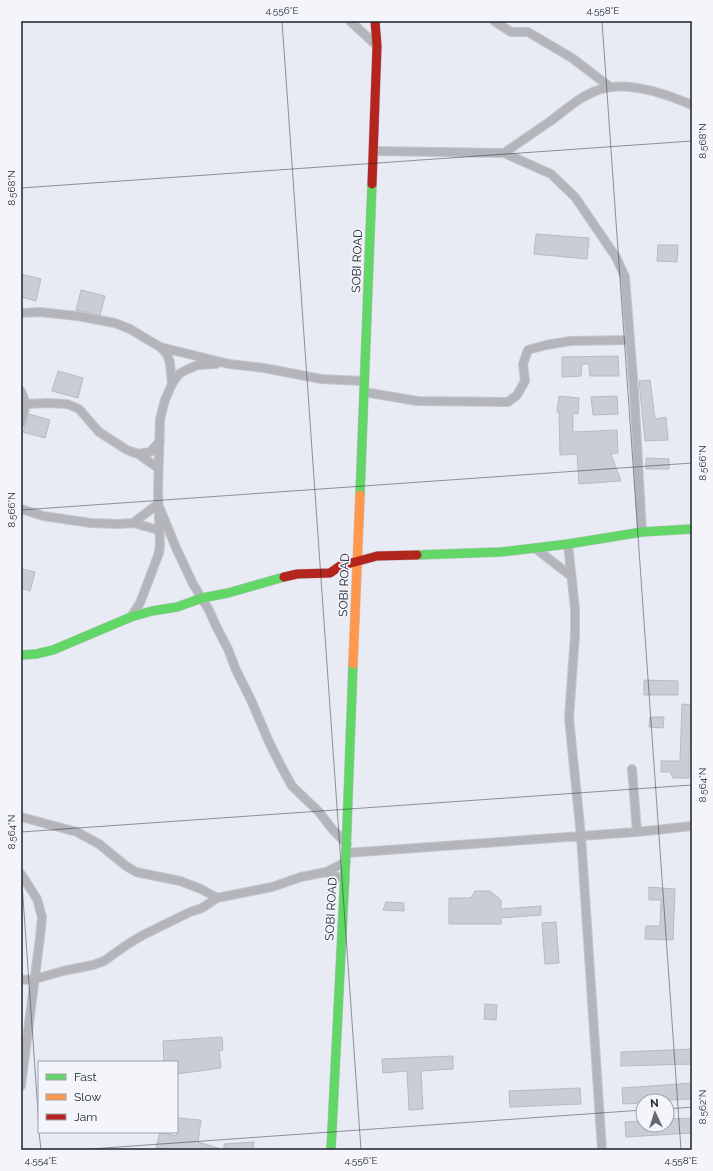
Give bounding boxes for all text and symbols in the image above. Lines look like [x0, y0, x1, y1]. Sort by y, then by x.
text: 4.556°E [265, 5, 299, 16]
text: 4.558°E [587, 5, 619, 16]
text: 8.568°N [697, 123, 708, 159]
text: 8.568°N [6, 170, 17, 206]
street label: SOBI ROAD [349, 229, 365, 293]
text: 8.566°N [697, 445, 708, 481]
text: 8.566°N [6, 492, 17, 528]
street label: SOBI ROAD [336, 553, 352, 617]
text: 8.564°N [697, 767, 708, 803]
text: 8.564°N [6, 814, 17, 850]
street label: SOBI ROAD [322, 876, 340, 941]
legend [38, 1061, 178, 1133]
text: Fast [74, 1070, 97, 1084]
text: Slow [74, 1090, 101, 1104]
text: 8.562°N [697, 1090, 708, 1124]
north arrow [635, 1093, 675, 1133]
text: N [650, 1097, 659, 1110]
text: Jam [74, 1110, 97, 1124]
text: 4.554°E [25, 1155, 57, 1166]
text: 4.556°E [344, 1155, 378, 1166]
text: 4.558°E [665, 1155, 697, 1166]

